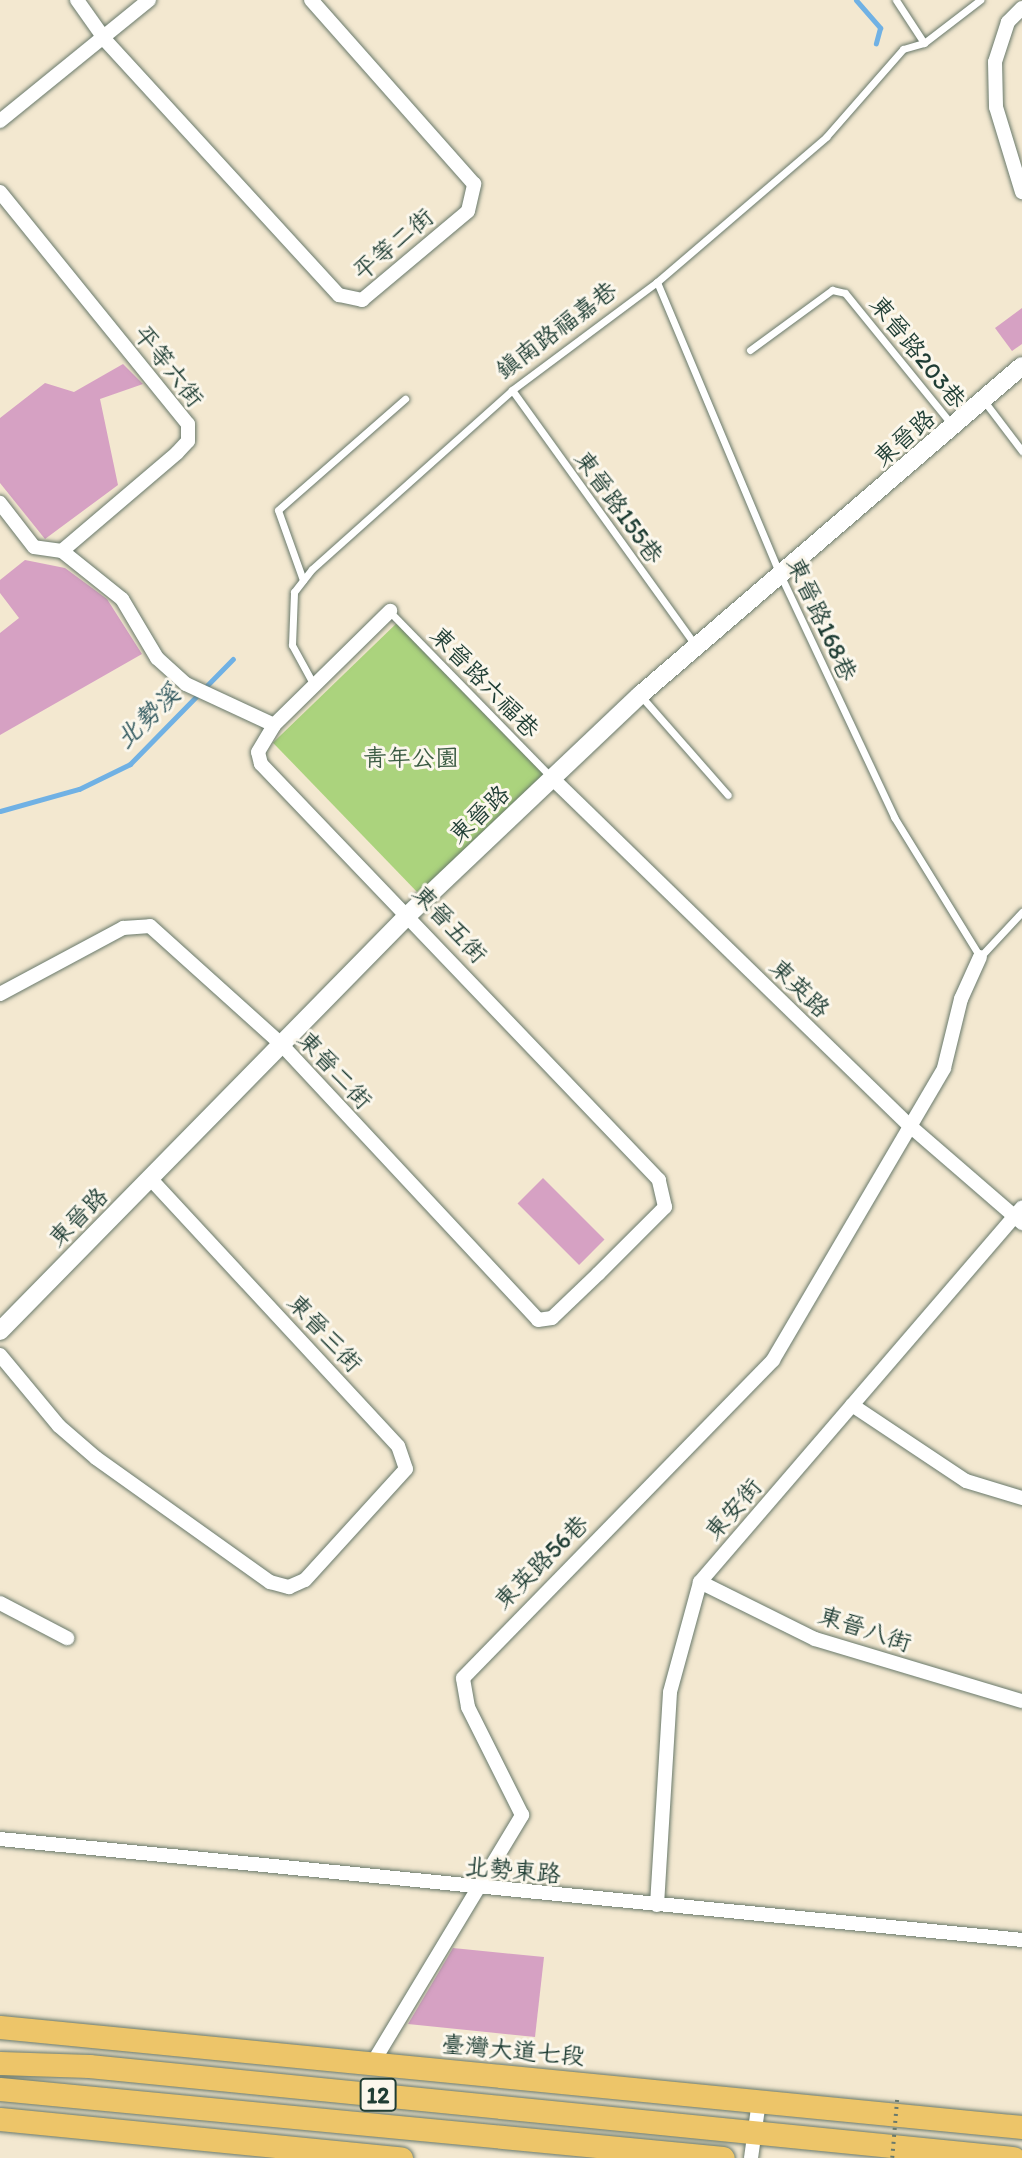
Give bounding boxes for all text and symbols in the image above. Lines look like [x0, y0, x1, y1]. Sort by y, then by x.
street label: 平等二街 [347, 202, 439, 286]
street label: 鎮南路福嘉巷 [490, 275, 622, 385]
street label: 東晉路203巷 [864, 290, 972, 414]
street label: 平等六街 [128, 319, 210, 413]
street label: 東晉路 [867, 404, 941, 472]
street label: 東晉路155巷 [568, 445, 670, 569]
street label: 東晉路168巷 [781, 553, 863, 685]
street label: 東晉路六福巷 [425, 620, 545, 744]
water label: 北勢溪 [109, 679, 187, 755]
park label: 青年公園 [363, 744, 459, 772]
street label: 東晉路 [443, 779, 515, 849]
street label: 東晉五街 [407, 879, 493, 969]
street label: 東英路 [764, 953, 836, 1023]
street label: 東晉二街 [292, 1025, 378, 1115]
street label: 東晉路 [42, 1181, 114, 1253]
street label: 東晉三街 [282, 1288, 368, 1378]
street label: 東安街 [699, 1472, 767, 1546]
street label: 東英路56巷 [488, 1509, 594, 1615]
street label: 東晉八街 [815, 1600, 915, 1658]
street label: 北勢東路 [464, 1851, 562, 1889]
street label: 臺灣大道七段 [440, 2029, 586, 2071]
road number: 12 [359, 2076, 397, 2114]

